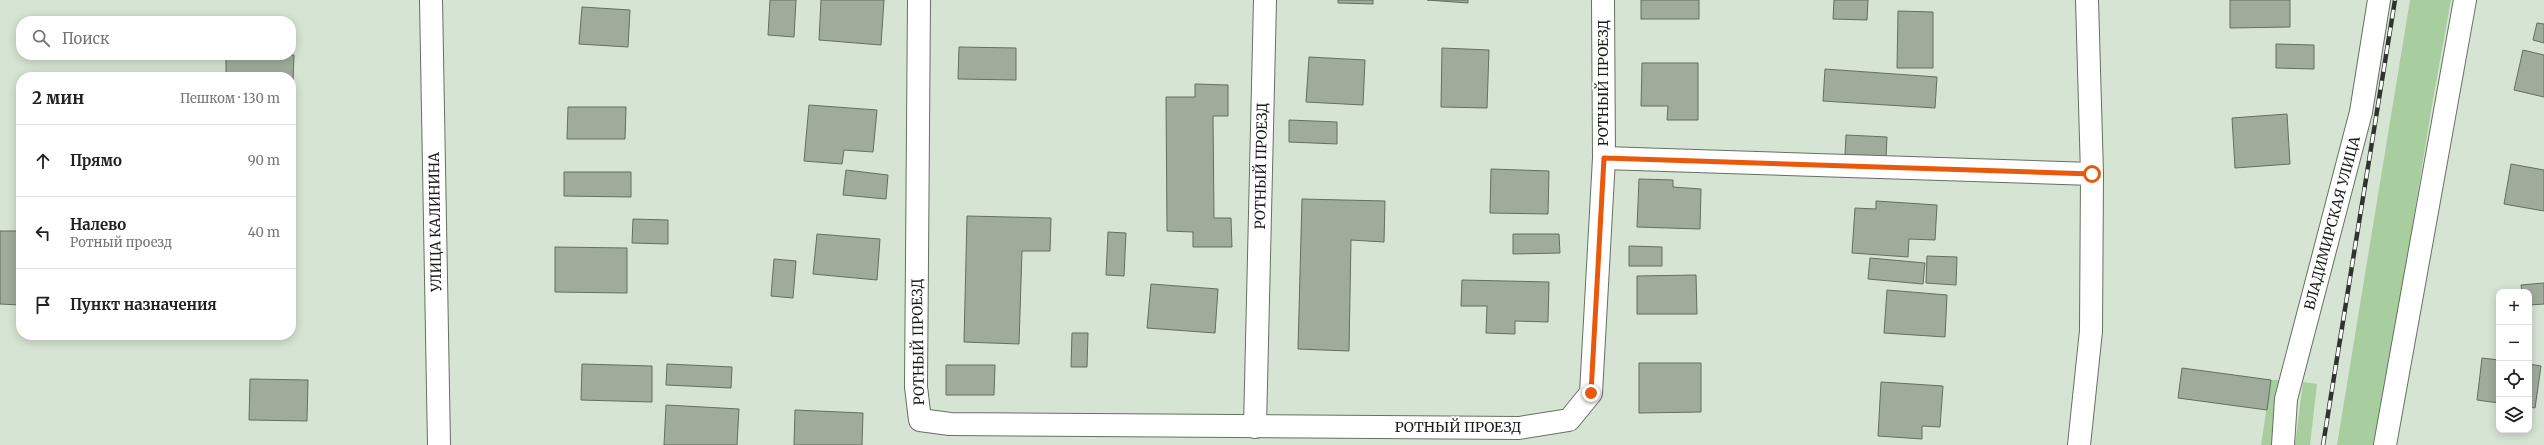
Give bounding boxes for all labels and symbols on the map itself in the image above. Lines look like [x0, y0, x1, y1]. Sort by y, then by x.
street label: РОТНЫЙ ПРОЕЗД [1594, 20, 1612, 146]
street label: РОТНЫЙ ПРОЕЗД [1251, 103, 1271, 229]
street label: ВЛАДИМИРСКАЯ УЛИЦА [2300, 134, 2364, 312]
street label: УЛИЦА КАЛИНИНА [425, 152, 445, 293]
route start [2083, 165, 2101, 183]
street label: РОТНЫЙ ПРОЕЗД [908, 279, 928, 405]
route end [1582, 384, 1600, 402]
street label: РОТНЫЙ ПРОЕЗД [1395, 418, 1521, 436]

